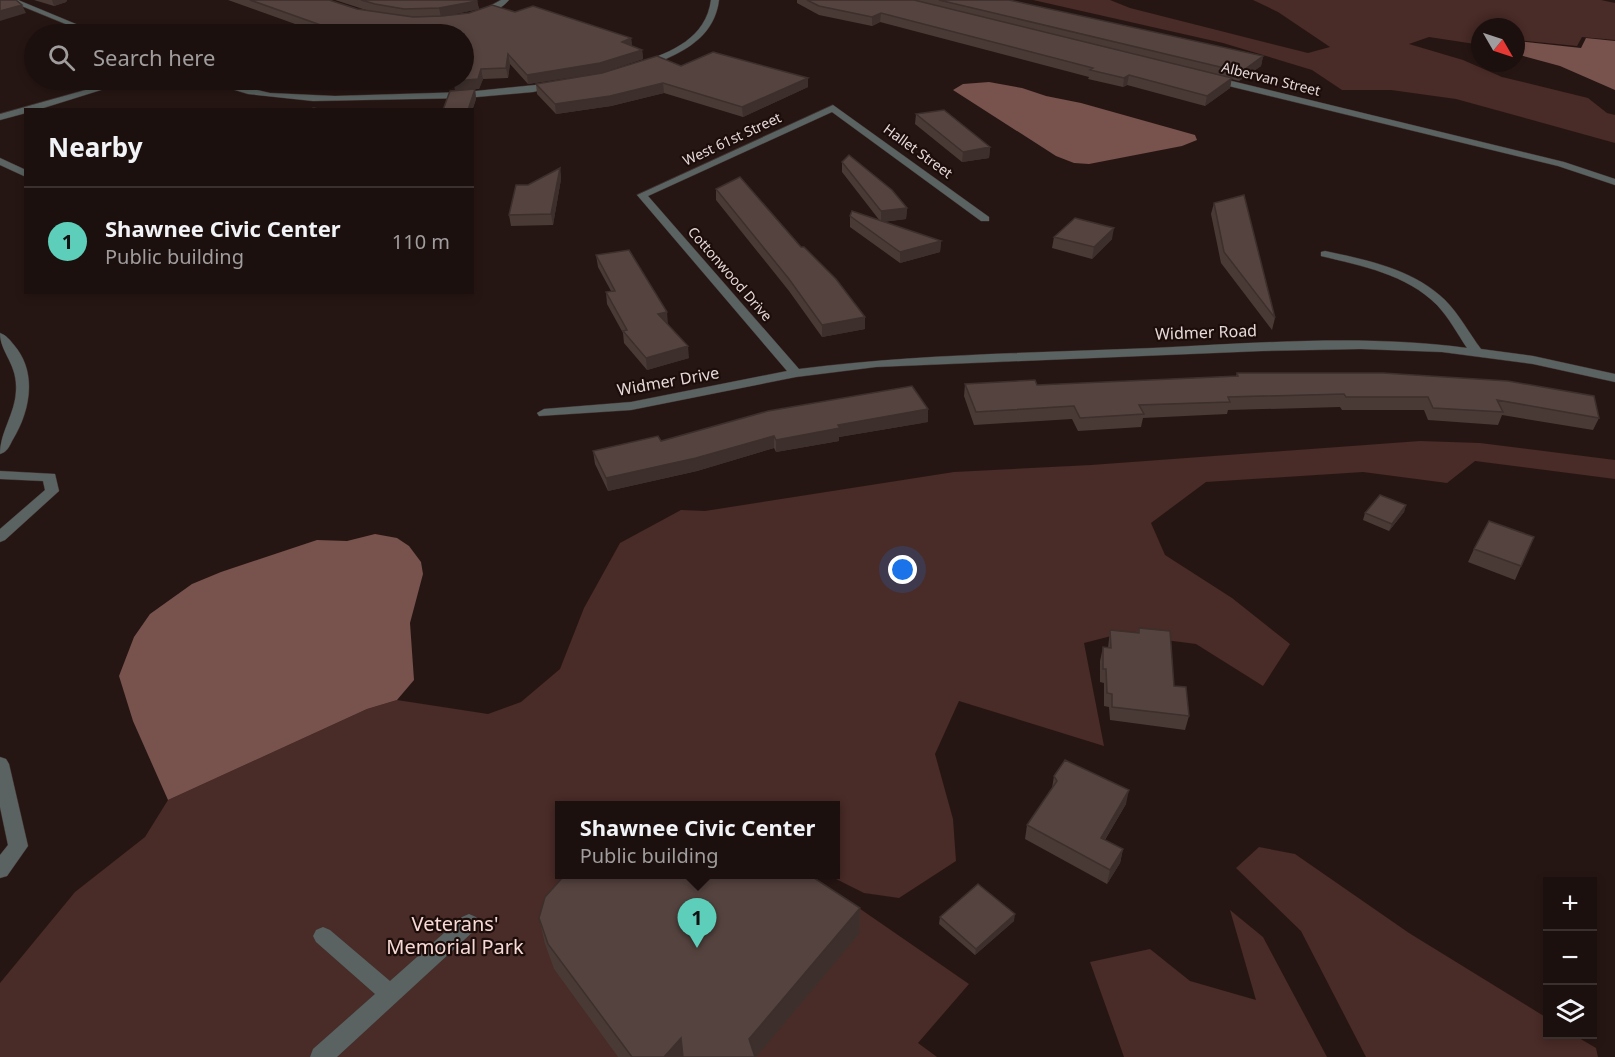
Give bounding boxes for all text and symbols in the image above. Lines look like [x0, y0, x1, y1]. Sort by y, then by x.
north arrow [1471, 18, 1525, 72]
search box [24, 24, 474, 90]
icon: search [45, 41, 78, 74]
text: Search here [93, 42, 215, 72]
street label: Albervan Street [1220, 57, 1323, 100]
street label: West 61st Street [679, 107, 784, 170]
street label: Hallet Street [880, 119, 957, 182]
text: Nearby [48, 129, 143, 165]
text: Shawnee Civic Center [105, 213, 341, 243]
street label: Cottonwood Drive [684, 222, 777, 325]
text: 1 [62, 228, 73, 255]
text: 110 m [392, 228, 450, 255]
text: Public building [105, 243, 244, 270]
street label: Widmer Road [1155, 319, 1257, 345]
street label: Widmer Drive [615, 361, 721, 401]
your location [888, 555, 917, 584]
popup [555, 801, 840, 879]
text: Shawnee Civic Center [580, 812, 815, 842]
text: Public building [580, 842, 719, 869]
map controls [1543, 877, 1597, 1039]
button: + [1543, 877, 1597, 931]
pin: 1 [678, 898, 716, 948]
park label: Veterans' Memorial Park [386, 910, 524, 960]
button: − [1543, 931, 1597, 985]
button: layers [1543, 985, 1597, 1039]

